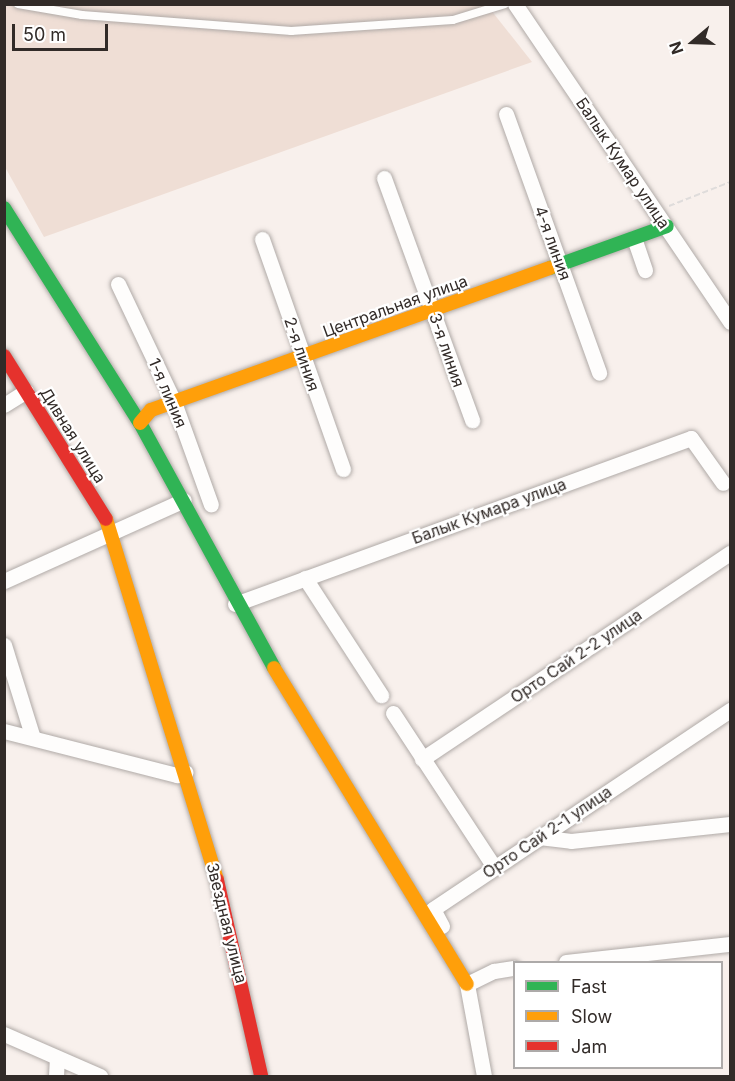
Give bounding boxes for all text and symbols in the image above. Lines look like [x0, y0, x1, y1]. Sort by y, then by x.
scale bar [15, 12, 111, 50]
north arrow [663, 12, 723, 72]
text: 50 m [23, 24, 66, 45]
text: N [665, 39, 687, 57]
street label: Балык Кумар улица [572, 94, 674, 232]
street label: 4-я линия [531, 203, 575, 283]
street label: Центральная улица [320, 271, 470, 341]
street label: 3-я линия [425, 310, 469, 390]
street label: 2-я линия [280, 315, 324, 393]
street label: 1-я линия [145, 355, 191, 431]
street label: Дивная улица [36, 384, 110, 486]
street label: Балык Кумара улица [409, 474, 569, 548]
street label: Орто Сай 2-2 улица [507, 605, 645, 707]
street label: Орто Сай 2-1 улица [479, 782, 615, 882]
street label: Звездная улица [203, 861, 251, 985]
legend [513, 961, 723, 1069]
text: Fast [571, 976, 607, 997]
text: Slow [571, 1006, 612, 1027]
text: Jam [571, 1036, 607, 1057]

